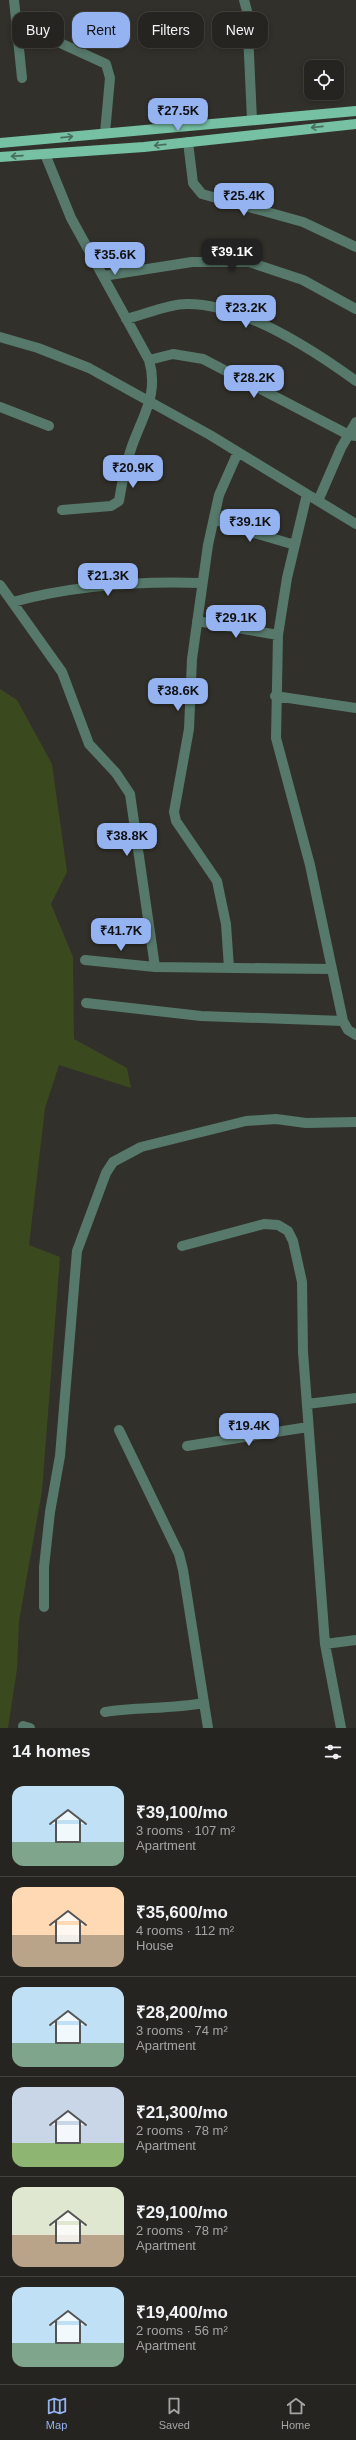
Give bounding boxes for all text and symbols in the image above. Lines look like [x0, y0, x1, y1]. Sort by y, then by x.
chip: Buy [12, 12, 64, 48]
chip: Rent [72, 12, 130, 48]
chip: Filters [138, 12, 204, 48]
chip: New [212, 12, 268, 48]
map controls [304, 60, 344, 100]
button: locate [304, 60, 344, 100]
pin: ₹27.5K [145, 98, 211, 132]
text: ₹27.5K [157, 103, 199, 118]
one-way arrow [311, 124, 324, 131]
one-way arrow [60, 133, 73, 141]
one-way arrow [154, 141, 167, 149]
one-way arrow [11, 153, 24, 160]
pin: ₹25.4K [211, 183, 277, 217]
text: ₹25.4K [223, 188, 265, 203]
pin: ₹39.1K [199, 239, 265, 273]
pin: ₹35.6K [82, 242, 148, 276]
text: ₹39.1K [211, 244, 253, 259]
text: ₹35.6K [94, 247, 136, 262]
pin: ₹23.2K [213, 295, 279, 329]
text: ₹23.2K [225, 300, 267, 315]
pin: ₹28.2K [221, 365, 287, 399]
text: ₹28.2K [233, 370, 275, 385]
pin: ₹20.9K [100, 455, 166, 489]
text: ₹20.9K [112, 460, 154, 475]
pin: ₹39.1K [217, 509, 283, 543]
text: ₹39.1K [229, 514, 271, 529]
pin: ₹21.3K [75, 563, 141, 597]
text: ₹21.3K [87, 568, 129, 583]
pin: ₹29.1K [203, 605, 269, 639]
text: ₹29.1K [215, 610, 257, 625]
pin: ₹38.6K [145, 678, 211, 712]
text: ₹38.6K [157, 683, 199, 698]
pin: ₹38.8K [94, 823, 160, 857]
text: ₹38.8K [106, 828, 148, 843]
pin: ₹41.7K [88, 918, 154, 952]
text: ₹41.7K [100, 923, 142, 938]
pin: ₹19.4K [216, 1413, 282, 1447]
text: ₹19.4K [228, 1418, 270, 1433]
icon: filters [322, 1741, 344, 1763]
text: 14 homes [12, 1742, 90, 1761]
icon: home [44, 1802, 92, 1850]
text: ₹39,100/mo [136, 1803, 228, 1822]
text: 3 rooms · 107 m² [136, 1823, 235, 1838]
text: Apartment [136, 1838, 196, 1853]
icon: home [44, 1903, 92, 1951]
text: ₹35,600/mo [136, 1903, 228, 1922]
text: 4 rooms · 112 m² [136, 1923, 234, 1938]
text: House [136, 1938, 174, 1953]
icon: home [44, 2003, 92, 2051]
text: ₹28,200/mo [136, 2003, 228, 2022]
text: 3 rooms · 74 m² [136, 2023, 228, 2038]
text: Apartment [136, 2038, 196, 2053]
icon: home [44, 2103, 92, 2151]
text: ₹21,300/mo [136, 2103, 228, 2122]
text: 2 rooms · 78 m² [136, 2123, 228, 2138]
text: Apartment [136, 2138, 196, 2153]
icon: home [44, 2203, 92, 2251]
text: ₹29,100/mo [136, 2203, 228, 2222]
text: 2 rooms · 78 m² [136, 2223, 228, 2238]
text: Apartment [136, 2238, 196, 2253]
icon: home [44, 2303, 92, 2351]
text: ₹19,400/mo [136, 2303, 228, 2322]
text: 2 rooms · 56 m² [136, 2323, 228, 2338]
text: Apartment [136, 2338, 196, 2353]
tab: Map [46, 2395, 68, 2431]
tab: Saved [159, 2395, 190, 2431]
tab: Home [281, 2395, 310, 2431]

